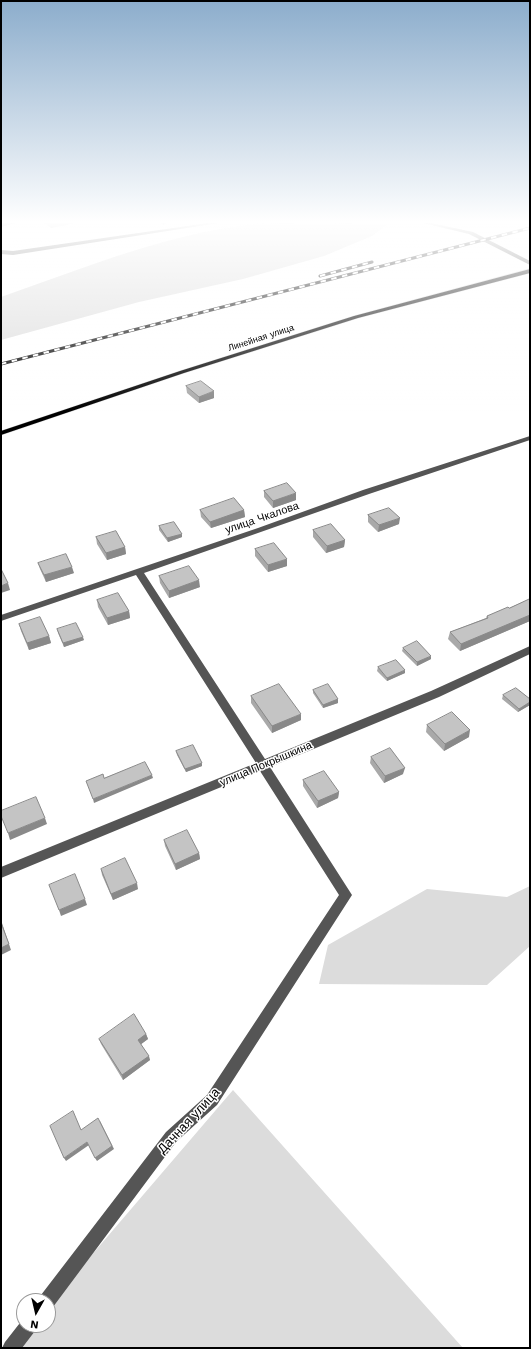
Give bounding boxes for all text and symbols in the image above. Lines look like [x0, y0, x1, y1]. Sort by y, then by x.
street label: Линейная улица [227, 322, 295, 354]
street label: улица Чкалова [223, 499, 301, 537]
street label: улица Покрышкина [218, 739, 314, 789]
street label: Дачная улица [155, 1085, 223, 1157]
north arrow [16, 1293, 56, 1333]
text: N [29, 1317, 39, 1331]

